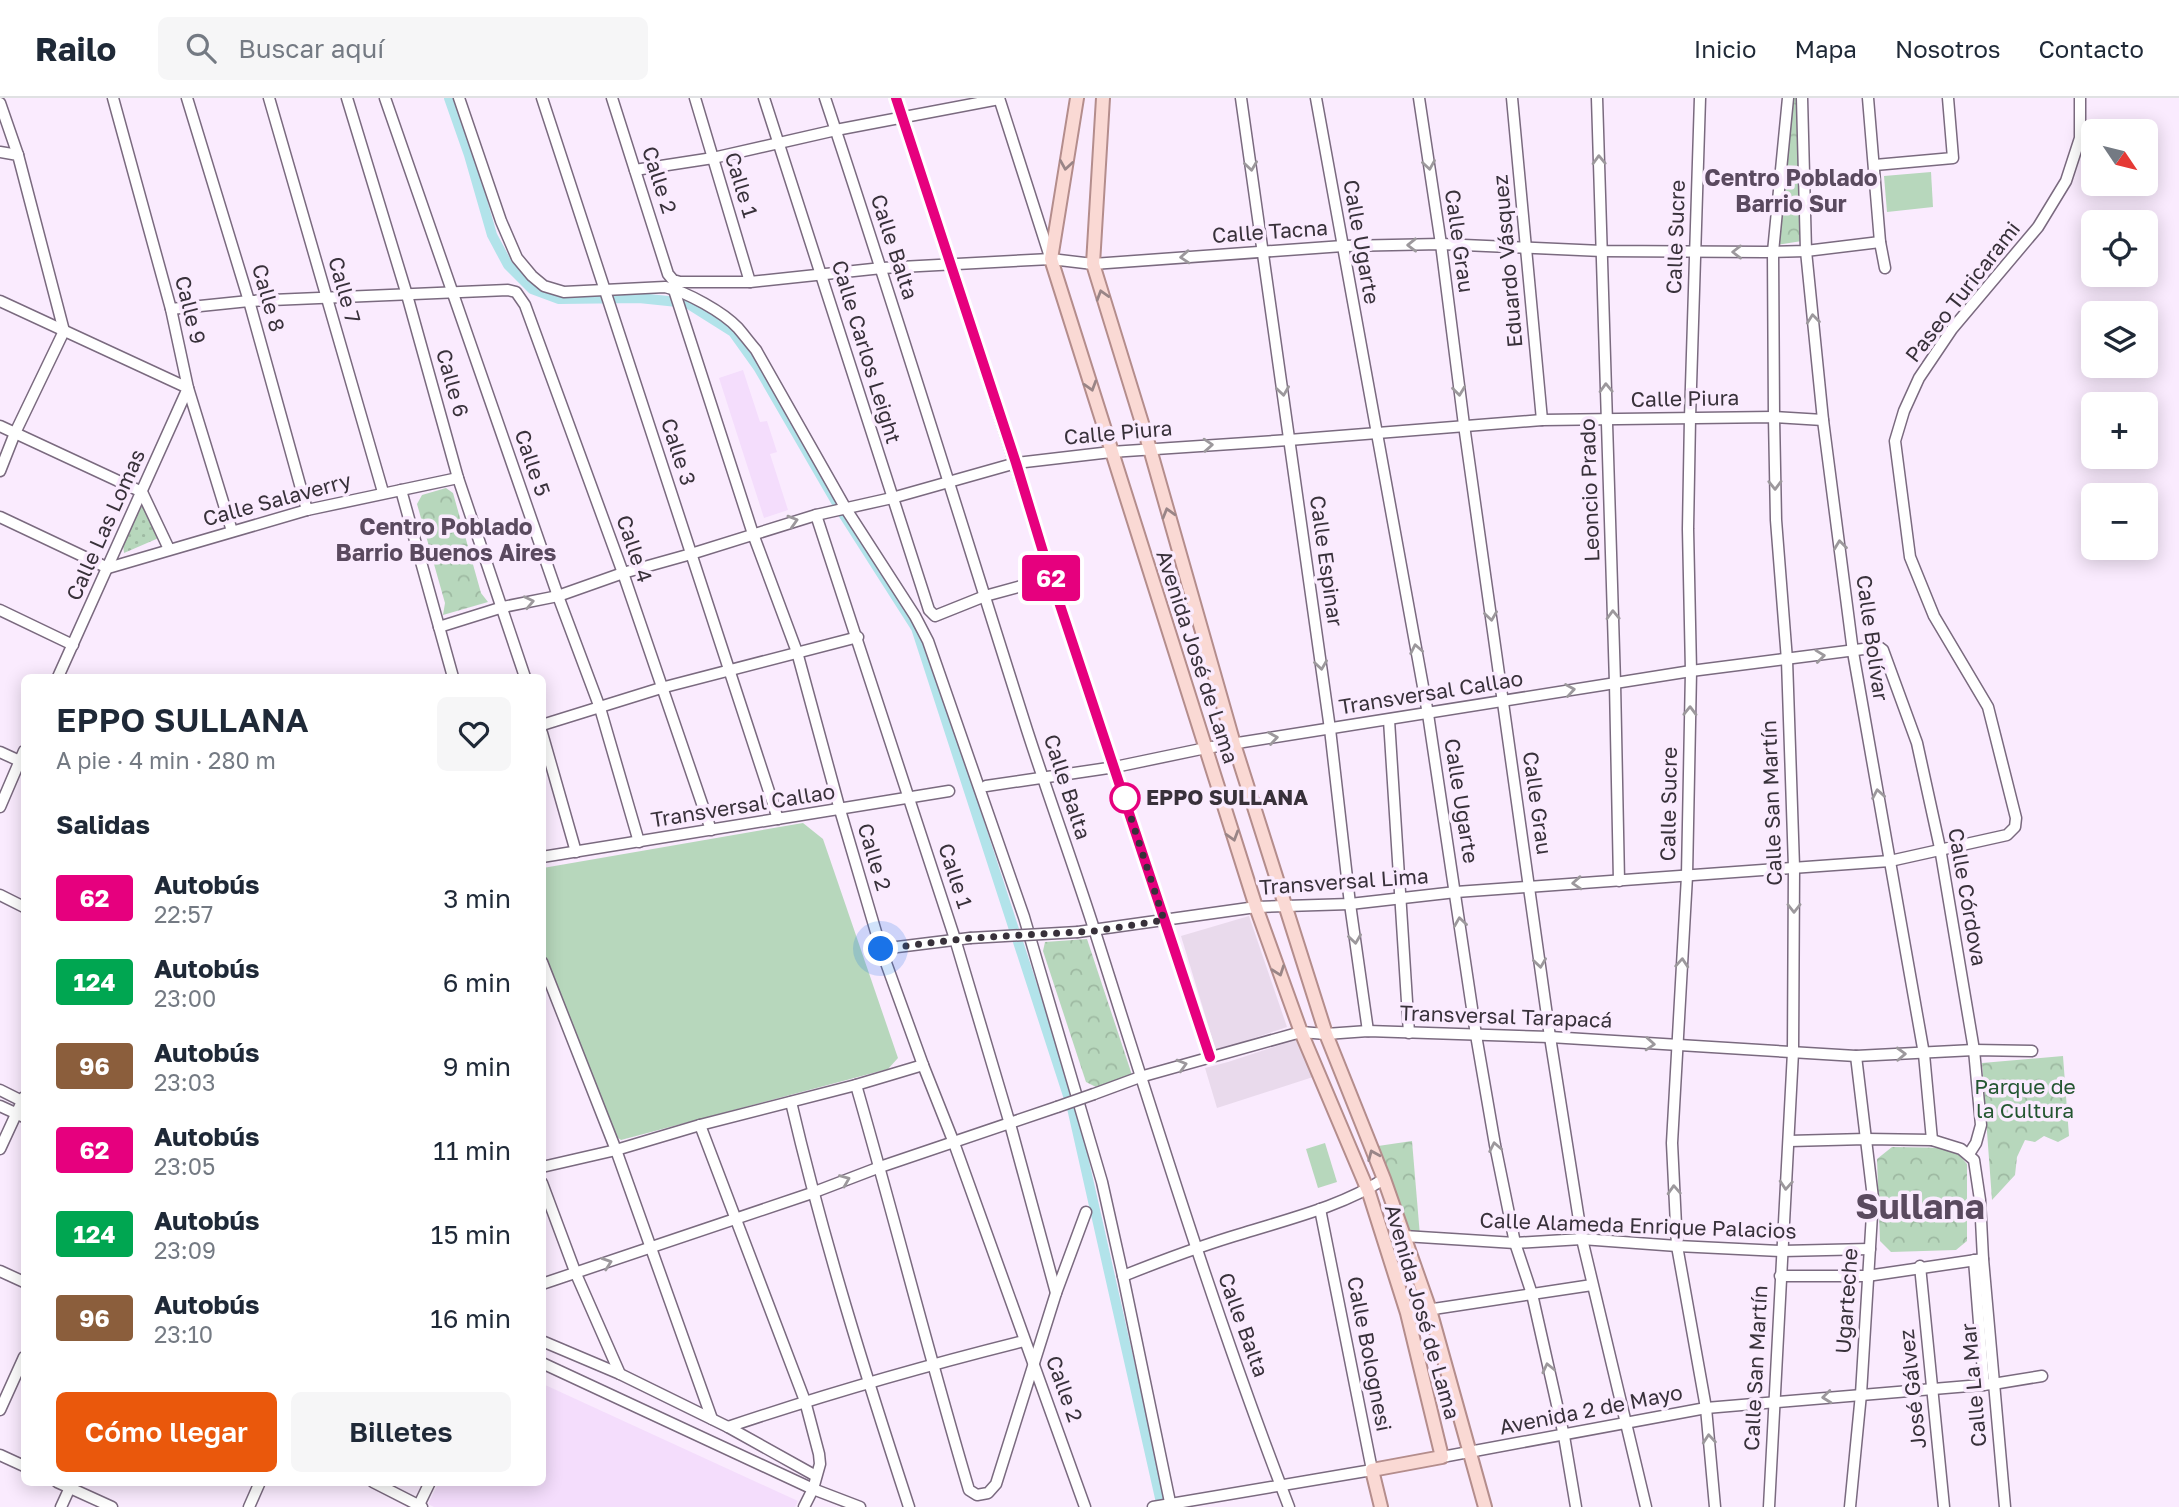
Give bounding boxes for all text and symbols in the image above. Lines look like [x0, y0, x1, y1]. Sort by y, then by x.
search box [158, 17, 648, 80]
text: Railo [35, 29, 116, 68]
icon: search [182, 29, 220, 67]
text: Buscar aquí [238, 33, 384, 64]
text: Inicio [1694, 34, 1756, 63]
text: Mapa [1794, 34, 1857, 63]
text: Nosotros [1895, 34, 2001, 63]
text: Contacto [2039, 34, 2144, 63]
north arrow [2081, 119, 2158, 196]
map controls [2081, 119, 2158, 560]
street label: Calle 2 [637, 143, 683, 217]
street label: Calle 1 [720, 149, 764, 221]
one-way arrow [1591, 154, 1607, 165]
one-way arrow [1059, 159, 1074, 171]
one-way arrow [1243, 160, 1258, 171]
one-way arrow [1421, 160, 1436, 171]
district label: Centro Poblado Barrio Sur [1704, 163, 1878, 217]
street label: Eduardo Vásquez [1487, 174, 1528, 348]
street label: Calle Ugarte [1338, 177, 1386, 306]
street label: Calle Sucre [1660, 179, 1690, 295]
street label: Calle Grau [1440, 187, 1480, 294]
street label: Calle Balta [866, 191, 924, 303]
button: locate [2081, 210, 2158, 287]
street label: Calle Tacna [1211, 214, 1329, 248]
street label: Paseo Turicarami [1899, 216, 2025, 367]
one-way arrow [1406, 237, 1417, 252]
one-way arrow [1732, 244, 1742, 260]
one-way arrow [1179, 249, 1190, 264]
street label: Calle 7 [323, 253, 367, 326]
street label: Calle Carlos Leight [827, 257, 907, 446]
street label: Calle 8 [247, 261, 291, 335]
street label: Calle 9 [170, 273, 212, 347]
one-way arrow [1096, 290, 1111, 302]
button: layers [2081, 301, 2158, 378]
one-way arrow [1805, 313, 1820, 325]
street label: Calle 6 [431, 346, 475, 420]
one-way arrow [1082, 379, 1097, 391]
one-way arrow [1598, 382, 1613, 393]
street label: Calle Piura [1630, 384, 1740, 412]
one-way arrow [1275, 385, 1290, 397]
one-way arrow [1452, 385, 1467, 397]
button: + [2081, 392, 2158, 469]
street label: Calle Piura [1063, 414, 1173, 450]
street label: Calle 3 [656, 415, 702, 489]
street label: Leoncio Prado [1574, 418, 1604, 562]
street label: Calle 5 [509, 426, 556, 500]
one-way arrow [1203, 438, 1214, 453]
street label: Calle Las Lomas [60, 445, 150, 604]
street label: Calle Salaverry [200, 467, 354, 531]
one-way arrow [1767, 481, 1783, 491]
button: − [2081, 483, 2158, 560]
street label: Calle Espinar [1305, 494, 1349, 628]
one-way arrow [1162, 507, 1176, 519]
district label: Centro Poblado Barrio Buenos Aires [336, 512, 557, 566]
street label: Calle 4 [611, 512, 659, 586]
one-way arrow [787, 515, 799, 530]
one-way arrow [1832, 539, 1847, 551]
street label: Avenida José de Lama [1151, 547, 1245, 767]
line badge: 62 [1020, 555, 1082, 601]
text: 62 [1036, 563, 1066, 592]
street label: Calle Bolívar [1851, 573, 1895, 703]
one-way arrow [523, 595, 535, 610]
one-way arrow [1605, 609, 1620, 620]
one-way arrow [1483, 610, 1498, 622]
one-way arrow [1409, 643, 1424, 655]
one-way arrow [1814, 648, 1826, 663]
one-way arrow [1313, 659, 1328, 670]
street label: Transversal Callao [1337, 665, 1525, 719]
one-way arrow [1565, 683, 1576, 698]
button: heart [437, 697, 511, 771]
text: EPPO SULLANA [56, 700, 308, 739]
one-way arrow [1683, 705, 1698, 716]
street label: Calle San Martín [1755, 720, 1787, 886]
street label: Calle Balta [1039, 731, 1097, 843]
one-way arrow [1267, 731, 1279, 746]
street label: Calle Ugarte [1439, 737, 1485, 865]
text: A pie · 4 min · 280 m [56, 746, 276, 774]
street label: Calle Sucre [1654, 746, 1682, 861]
street label: Calle Grau [1518, 749, 1558, 856]
street label: Transversal Callao [649, 778, 837, 832]
marker: EPPO SULLANA [1110, 783, 1140, 813]
place label: EPPO SULLANA [1146, 784, 1308, 810]
one-way arrow [1871, 788, 1886, 800]
text: Salidas [56, 809, 150, 840]
street label: Calle 2 [852, 820, 897, 894]
street label: Calle Córdova [1943, 826, 1993, 968]
one-way arrow [1225, 830, 1240, 842]
street label: Calle 1 [933, 840, 979, 912]
street label: Transversal Lima [1258, 862, 1430, 900]
text: Autobús [154, 869, 260, 900]
one-way arrow [1572, 875, 1583, 890]
text: 62 [80, 883, 109, 912]
text: 3 min [443, 883, 511, 914]
text: 22:57 [154, 900, 213, 928]
one-way arrow [1786, 903, 1802, 914]
one-way arrow [1453, 916, 1468, 928]
your location [863, 931, 898, 966]
one-way arrow [1347, 933, 1362, 945]
text: Autobús [154, 953, 260, 984]
one-way arrow [1532, 957, 1547, 969]
one-way arrow [1674, 957, 1689, 968]
one-way arrow [1271, 965, 1285, 977]
text: 124 [74, 967, 116, 996]
text: 6 min [443, 967, 511, 998]
text: 23:00 [154, 984, 216, 1012]
street label: Transversal Tarapacá [1399, 999, 1613, 1033]
one-way arrow [1644, 1036, 1655, 1051]
text: Autobús [154, 1037, 260, 1068]
one-way arrow [1896, 1047, 1907, 1062]
text: 96 [79, 1051, 110, 1080]
text: 9 min [443, 1051, 511, 1082]
one-way arrow [1176, 1059, 1188, 1073]
text: 23:03 [154, 1068, 215, 1096]
park label: Parque de la Cultura [1974, 1073, 2076, 1123]
text: Autobús [154, 1121, 260, 1152]
text: 62 [80, 1135, 109, 1164]
text: 11 min [433, 1135, 511, 1166]
one-way arrow [1489, 1141, 1504, 1153]
one-way arrow [1368, 1149, 1382, 1161]
text: 23:05 [154, 1152, 215, 1180]
one-way arrow [839, 1175, 851, 1189]
one-way arrow [1779, 1179, 1794, 1190]
one-way arrow [1667, 1184, 1682, 1195]
district label: Sullana [1855, 1185, 1985, 1227]
street label: Avenida José de Lama [1380, 1201, 1466, 1422]
text: Autobús [154, 1205, 260, 1236]
street label: Calle Alameda Enrique Palacios [1479, 1206, 1797, 1244]
text: 124 [74, 1219, 116, 1248]
text: 15 min [431, 1219, 511, 1250]
text: 23:09 [154, 1236, 216, 1264]
street label: Ugarteche [1829, 1247, 1863, 1355]
one-way arrow [601, 1257, 613, 1271]
street label: Calle Balta [1213, 1269, 1275, 1380]
street label: Calle Bolognesi [1342, 1274, 1398, 1434]
street label: Calle San Martín [1738, 1284, 1772, 1451]
text: Autobús [154, 1289, 260, 1320]
text: 96 [79, 1303, 110, 1332]
text: 16 min [430, 1303, 511, 1334]
text: 23:10 [154, 1320, 213, 1348]
street label: Calle La Mar [1955, 1322, 1991, 1448]
street label: José Gálvez [1893, 1328, 1931, 1450]
street label: Calle 2 [1041, 1352, 1089, 1426]
one-way arrow [1542, 1362, 1557, 1374]
street label: Avenida 2 de Mayo [1497, 1379, 1685, 1440]
one-way arrow [1822, 1390, 1833, 1405]
button: Cómo llegar [56, 1392, 277, 1472]
button: Billetes [291, 1392, 511, 1472]
one-way arrow [1702, 1433, 1717, 1444]

